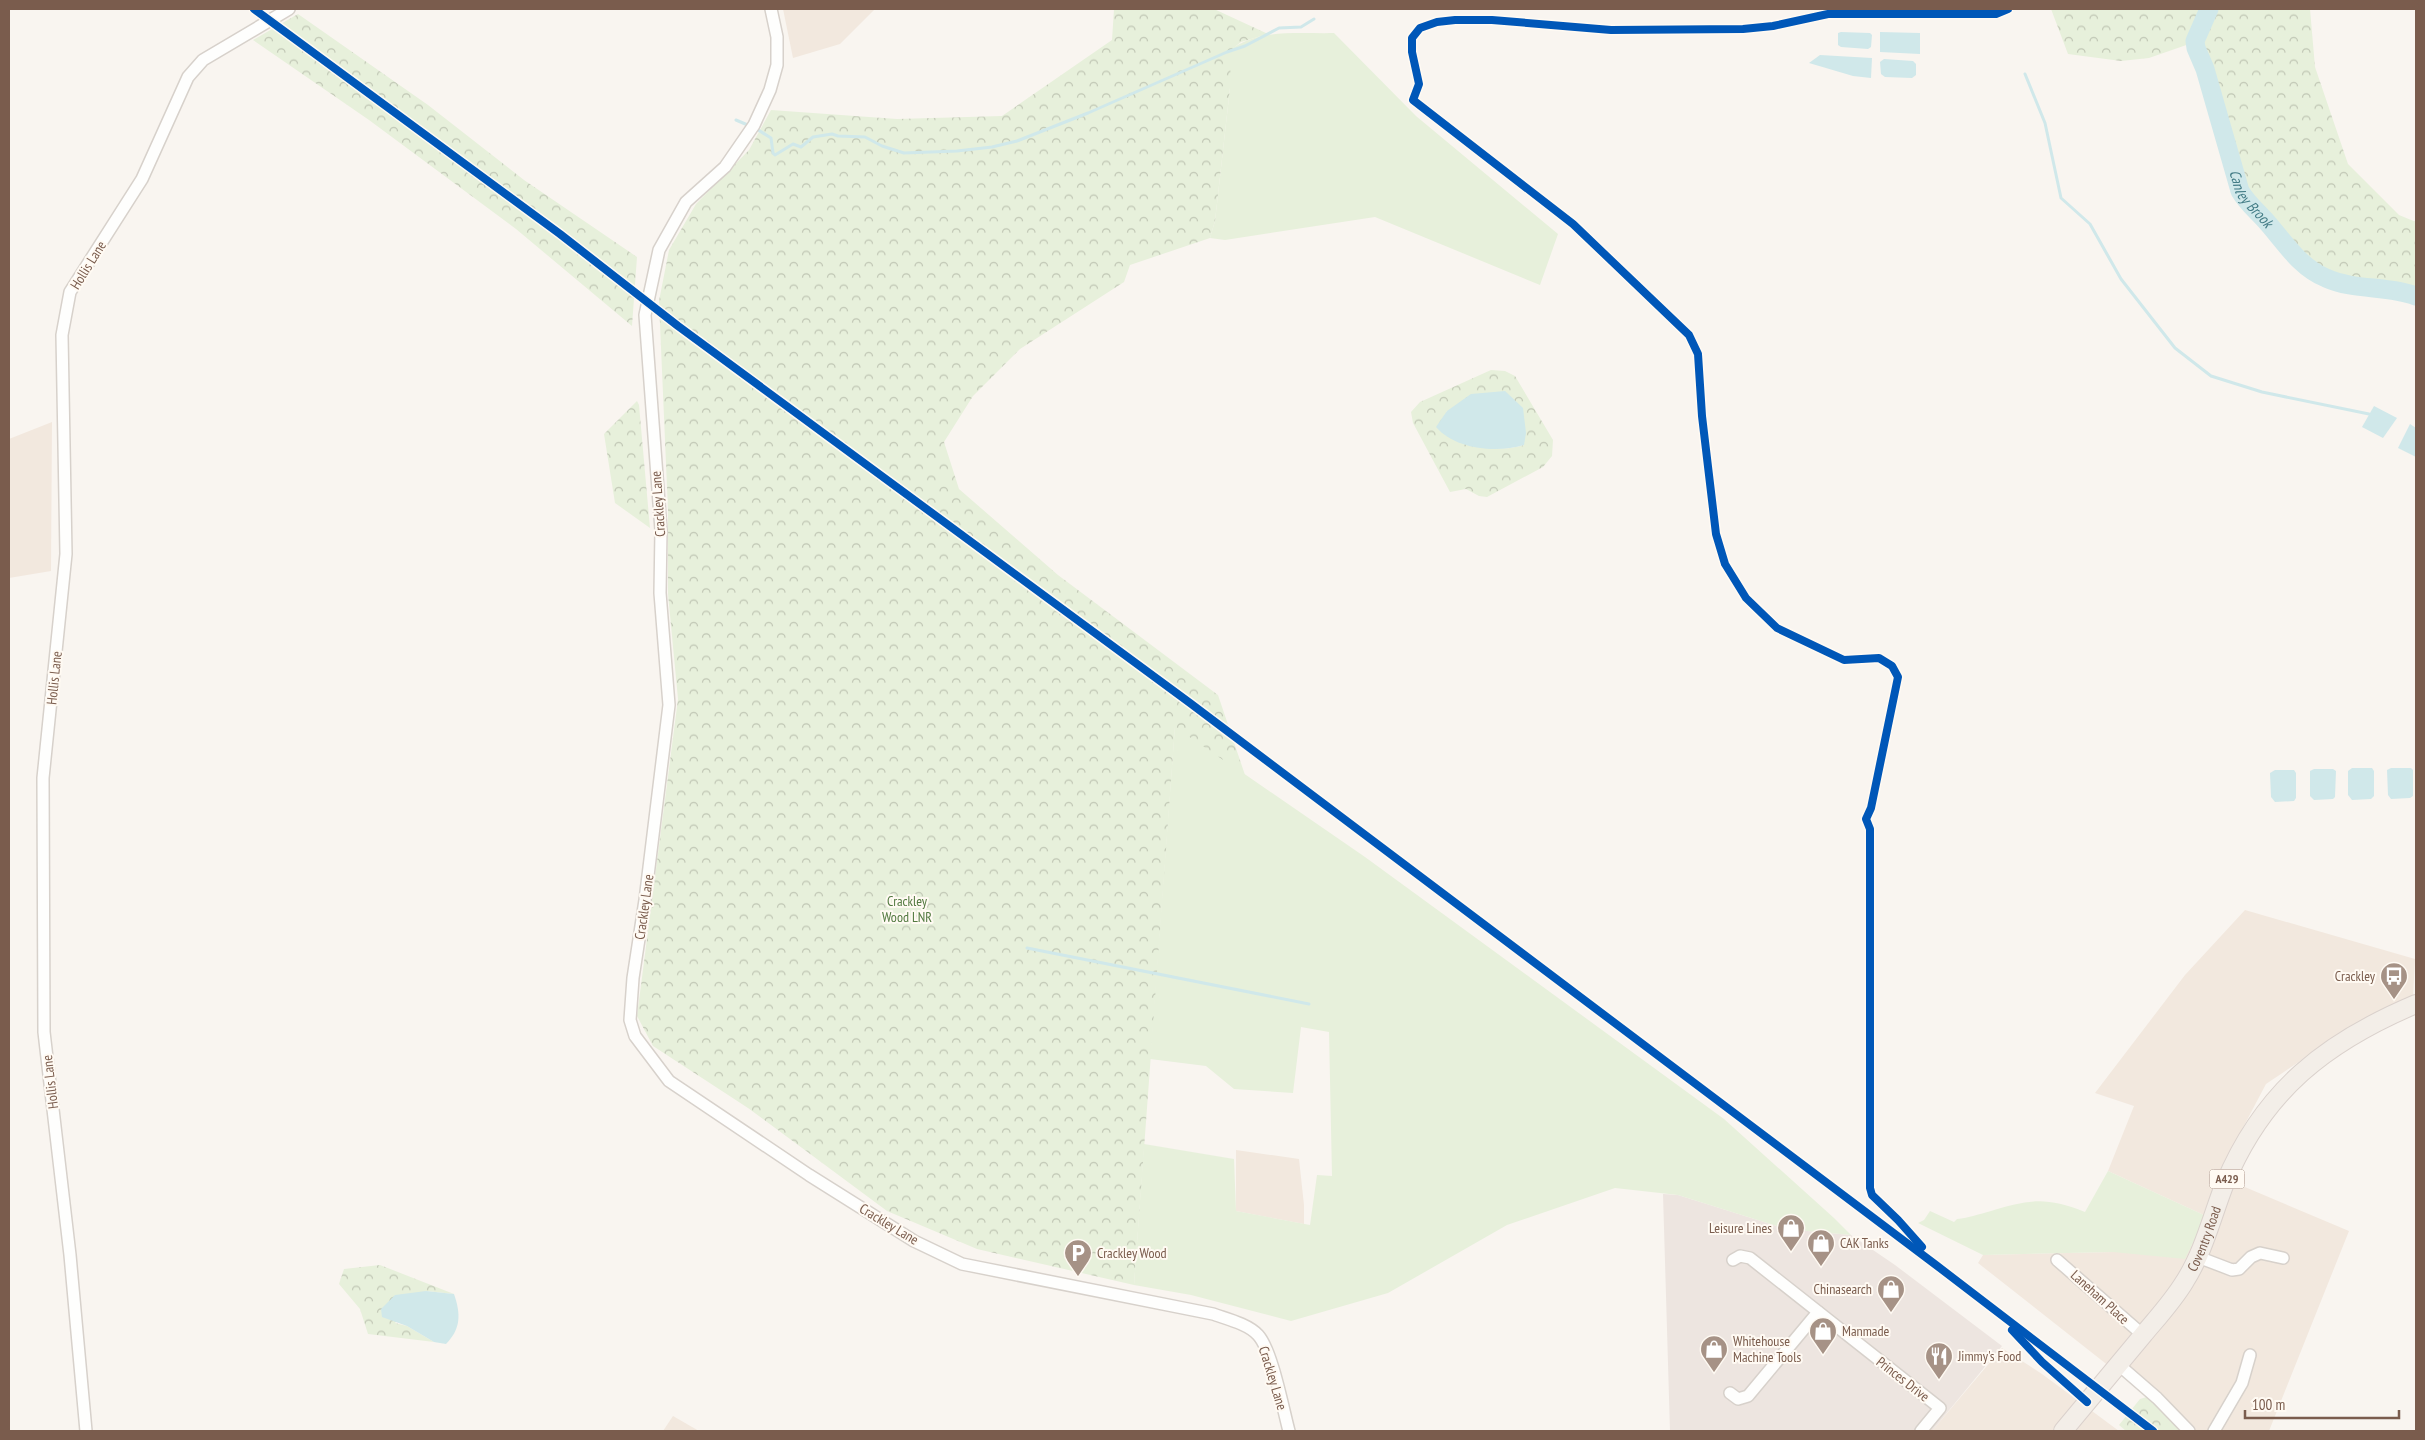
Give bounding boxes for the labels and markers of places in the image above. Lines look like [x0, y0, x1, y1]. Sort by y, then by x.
bus stop icon: Crackley [2379, 961, 2409, 1000]
place label: Crackley [2335, 967, 2376, 985]
shop icon: Leisure Lines [1776, 1213, 1806, 1252]
place label: Leisure Lines [1709, 1219, 1772, 1237]
shop icon: CAK Tanks [1806, 1228, 1836, 1267]
place label: CAK Tanks [1840, 1234, 1889, 1252]
parking icon: Crackley Wood [1063, 1238, 1093, 1277]
place label: Crackley Wood [1097, 1244, 1167, 1262]
shop icon: Chinasearch [1876, 1274, 1906, 1313]
place label: Chinasearch [1814, 1280, 1872, 1298]
shop icon: Manmade [1808, 1316, 1838, 1355]
place label: Manmade [1842, 1322, 1889, 1340]
place label: Whitehouse Machine Tools [1733, 1332, 1801, 1366]
shop icon: Whitehouse Machine Tools [1699, 1334, 1729, 1373]
restaurant icon: Jimmy's Food [1924, 1341, 1954, 1380]
place label: Jimmy's Food [1957, 1347, 2021, 1365]

